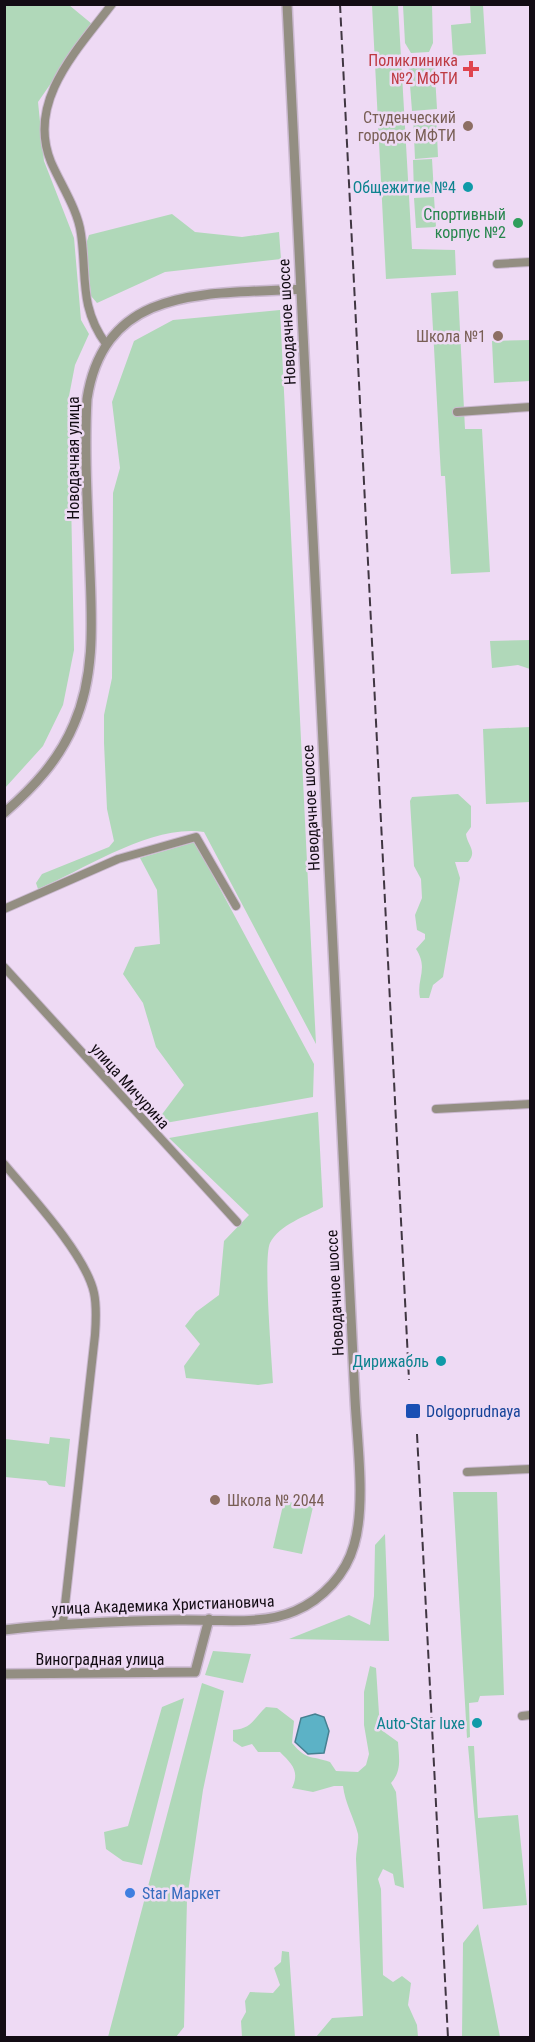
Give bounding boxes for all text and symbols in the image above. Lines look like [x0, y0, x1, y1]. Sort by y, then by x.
place label: Поликлиника №2 МФТИ [368, 51, 458, 88]
marker: Поликлиника №2 МФТИ [462, 60, 480, 78]
place label: Студенческий городок МФТИ [358, 108, 456, 145]
marker: Студенческий городок МФТИ [461, 119, 475, 133]
place label: Общежитие №4 [353, 178, 456, 197]
marker: Общежитие №4 [461, 180, 475, 194]
place label: Спортивный корпус №2 [423, 205, 506, 242]
marker: Спортивный корпус №2 [511, 216, 525, 230]
street label: Новодачное шоссе [274, 258, 300, 386]
place label: Школа №1 [416, 327, 486, 346]
marker: Школа №1 [491, 329, 505, 343]
street label: Новодачная улица [64, 396, 83, 520]
street label: Новодачное шоссе [298, 744, 324, 872]
street label: улица Мичурина [87, 1039, 173, 1133]
street label: Новодачное шоссе [322, 1229, 348, 1357]
place label: Дирижабль [352, 1352, 429, 1371]
marker: Дирижабль [434, 1354, 448, 1368]
marker: Dolgoprudnaya [404, 1402, 422, 1420]
place label: Dolgoprudnaya [426, 1402, 521, 1421]
place label: Школа № 2044 [227, 1491, 325, 1510]
marker: Школа № 2044 [208, 1493, 222, 1507]
street label: улица Академика Христиановича [51, 1592, 275, 1618]
street label: Виноградная улица [35, 1650, 165, 1669]
place label: Auto-Star luxe [377, 1714, 465, 1733]
marker: Auto-Star luxe [470, 1716, 484, 1730]
place label: Star Маркет [142, 1884, 221, 1903]
marker: Star Маркет [123, 1886, 137, 1900]

